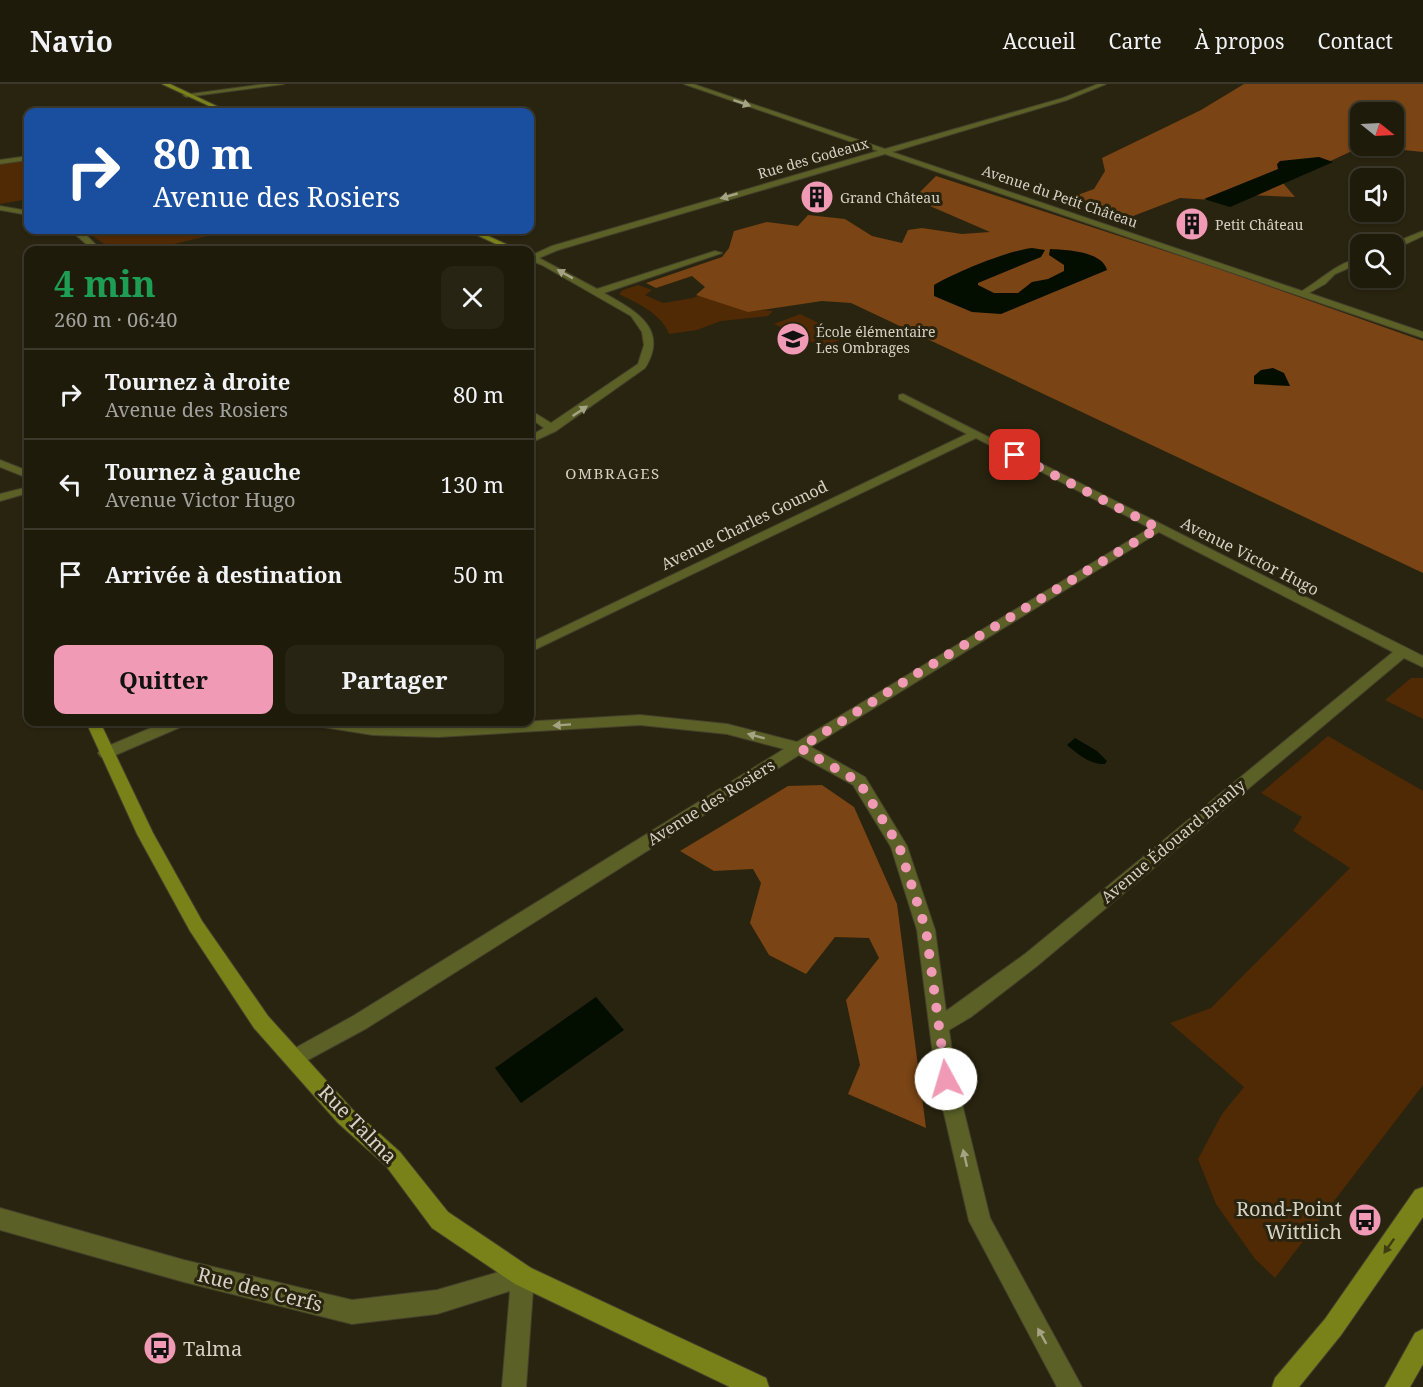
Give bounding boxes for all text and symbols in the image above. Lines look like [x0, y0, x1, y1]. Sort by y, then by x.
text: Navio [30, 22, 113, 60]
text: Accueil [1003, 27, 1076, 55]
text: Carte [1109, 27, 1162, 55]
text: À propos [1195, 27, 1285, 55]
text: Contact [1318, 27, 1393, 55]
one-way arrow [733, 99, 751, 109]
north arrow [1350, 102, 1404, 156]
map controls [1350, 102, 1404, 288]
text: 80 m [153, 124, 253, 181]
icon: right [54, 132, 132, 210]
street label: Rue des Godeaux [755, 133, 871, 183]
street label: Avenue du Petit Château [980, 160, 1140, 232]
button: sound [1350, 168, 1404, 222]
text: Avenue des Rosiers [153, 178, 400, 215]
building icon: Grand Château [799, 179, 835, 215]
place label: Grand Château [840, 188, 940, 207]
one-way arrow [720, 192, 738, 201]
building icon: Petit Château [1174, 206, 1210, 242]
place label: Petit Château [1215, 215, 1304, 234]
button: search [1350, 234, 1404, 288]
text: 4 min [54, 259, 156, 308]
button: close [441, 266, 504, 329]
one-way arrow [556, 269, 573, 279]
text: 260 m · 06:40 [54, 306, 177, 333]
school or university icon: École élémentaire Les Ombrages [775, 321, 811, 357]
place label: École élémentaire Les Ombrages [816, 322, 936, 357]
text: Tournez à droite [105, 366, 290, 396]
icon: right [54, 378, 87, 411]
text: 80 m [453, 379, 504, 409]
text: Avenue des Rosiers [105, 396, 288, 423]
one-way arrow [572, 406, 588, 417]
pin [989, 429, 1040, 480]
icon: arrive [998, 438, 1031, 471]
text: Tournez à gauche [105, 456, 301, 486]
district label: OMBRAGES [565, 463, 661, 483]
icon: left [54, 468, 87, 501]
text: 130 m [441, 469, 504, 499]
street label: Avenue Charles Gounod [657, 475, 831, 575]
text: Avenue Victor Hugo [105, 486, 295, 513]
street label: Avenue Victor Hugo [1177, 512, 1323, 600]
icon: arrive [54, 558, 87, 591]
text: Arrivée à destination [105, 559, 342, 589]
text: 50 m [453, 559, 504, 589]
button: Quitter [54, 645, 273, 714]
button: Partager [285, 645, 504, 714]
one-way arrow [553, 721, 572, 730]
one-way arrow [746, 731, 765, 741]
street label: Avenue des Rosiers [643, 754, 779, 850]
street label: Avenue Édouard Branly [1096, 773, 1251, 908]
position arrow [914, 1047, 978, 1111]
street label: Rue Talma [313, 1079, 403, 1169]
one-way arrow [959, 1149, 969, 1168]
place label: Rond-Point Wittlich [1236, 1195, 1342, 1245]
bus stop icon: Rond-Point Wittlich [1347, 1202, 1383, 1238]
one-way arrow [1383, 1237, 1395, 1253]
street label: Rue des Cerfs [195, 1260, 325, 1318]
one-way arrow [1037, 1327, 1047, 1344]
bus stop icon: Talma [142, 1330, 178, 1366]
place label: Talma [183, 1335, 242, 1362]

